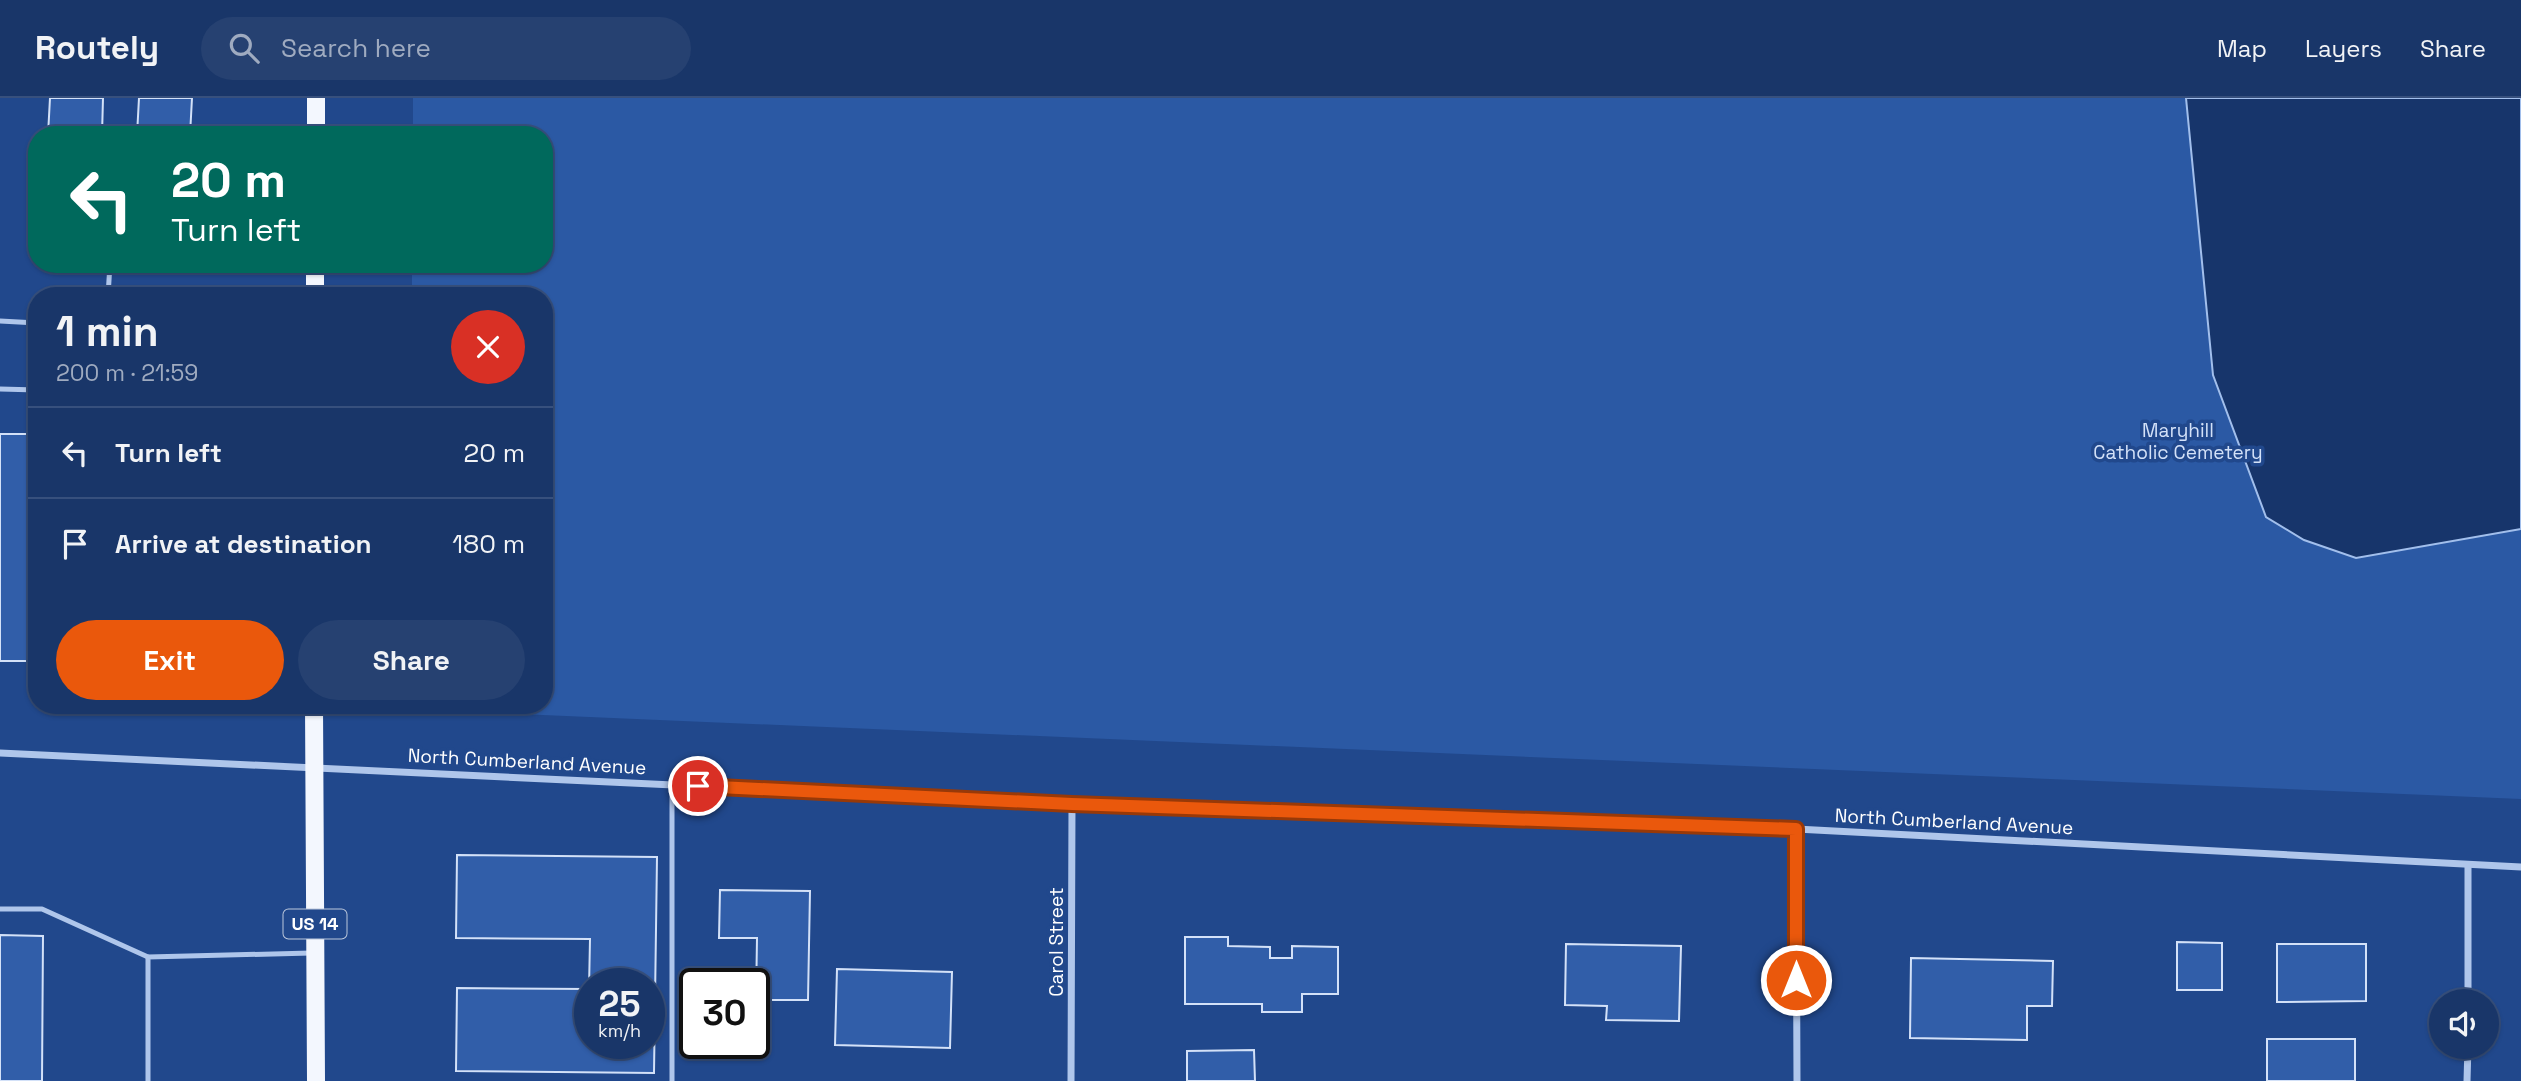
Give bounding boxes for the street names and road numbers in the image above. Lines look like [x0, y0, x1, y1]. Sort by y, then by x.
street label: North Cumberland Avenue [407, 743, 647, 780]
street label: North Cumberland Avenue [1834, 803, 2074, 840]
street label: Carol Street [1044, 887, 1069, 997]
road number: US 14 [284, 910, 346, 938]

